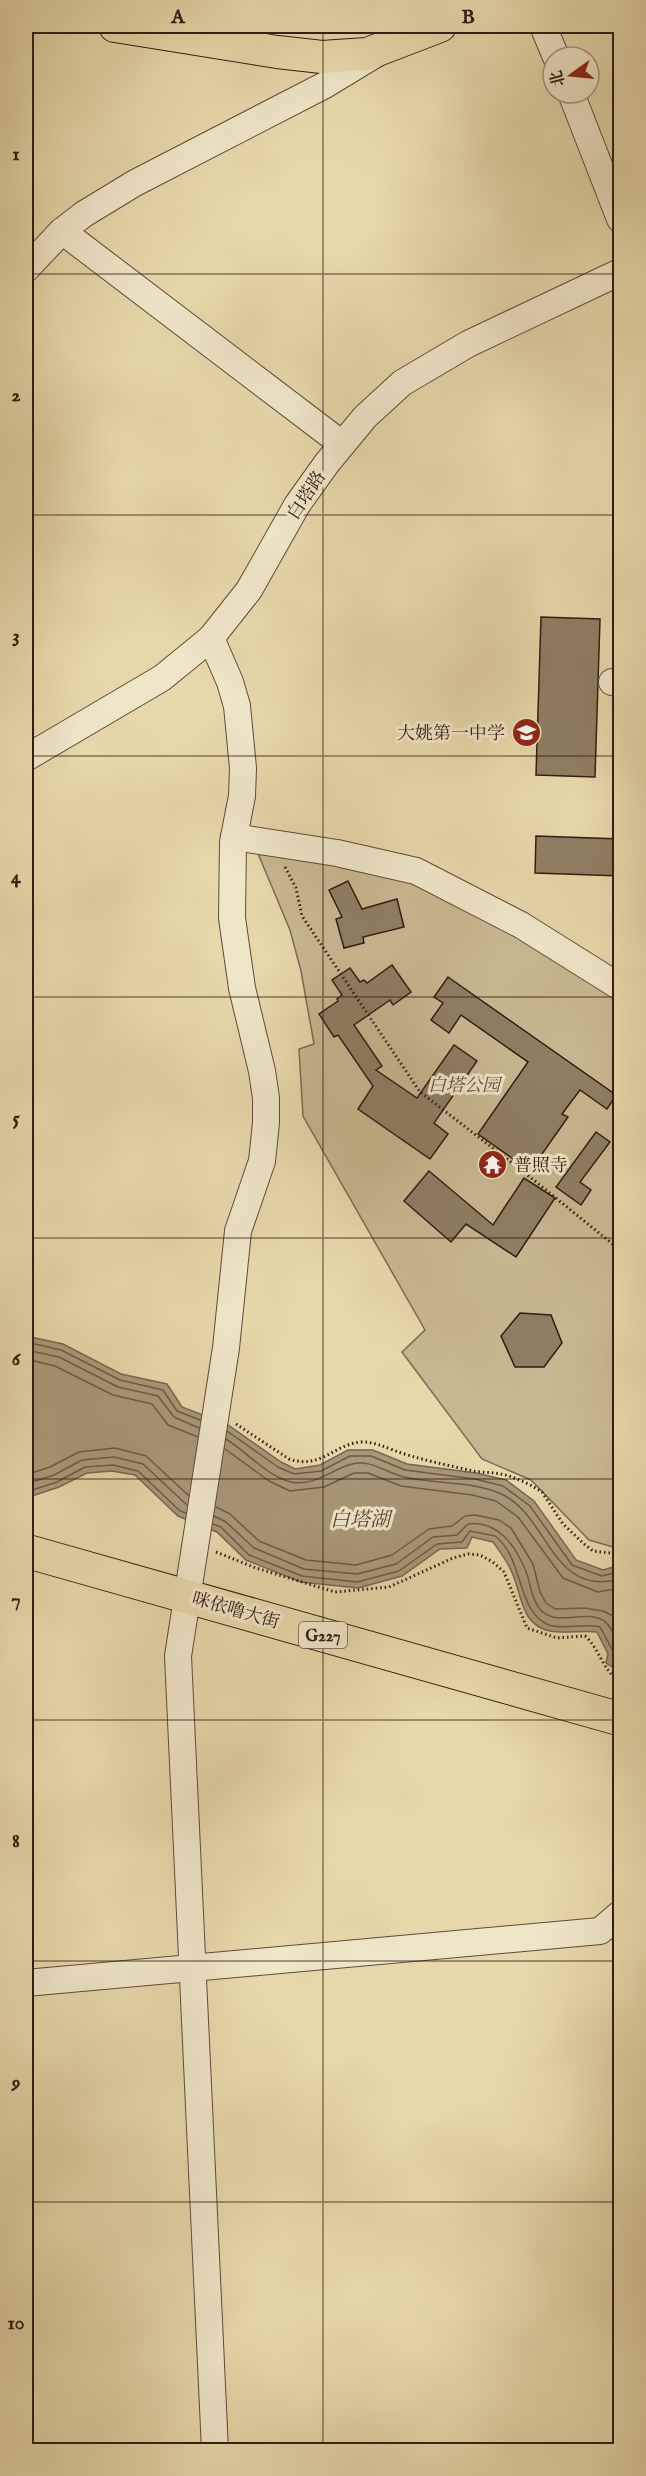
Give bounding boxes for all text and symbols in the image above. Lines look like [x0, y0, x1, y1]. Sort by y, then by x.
text: A [170, 5, 186, 30]
text: B [461, 5, 475, 30]
north arrow [541, 45, 601, 105]
text: 北 [547, 68, 570, 89]
text: 1 [12, 142, 20, 167]
text: 2 [11, 383, 21, 408]
street label: 白塔路 [283, 467, 332, 525]
text: 3 [12, 624, 20, 649]
school or university icon: 大姚第一中学 [510, 717, 542, 749]
place label: 大姚第一中学 [397, 723, 505, 746]
text: 4 [11, 865, 22, 890]
park label: 白塔公园 [428, 1075, 503, 1098]
text: 5 [12, 1106, 20, 1131]
temple icon: 普照寺 [477, 1149, 509, 1181]
place label: 普照寺 [514, 1155, 568, 1178]
text: 6 [12, 1347, 22, 1372]
water label: 白塔湖 [330, 1508, 393, 1533]
text: 7 [11, 1588, 21, 1613]
street label: 咪依噜大街 [189, 1588, 282, 1635]
road number: G227 [299, 1622, 347, 1648]
text: 8 [12, 1829, 20, 1854]
text: 9 [11, 2070, 21, 2095]
text: 10 [7, 2311, 25, 2336]

